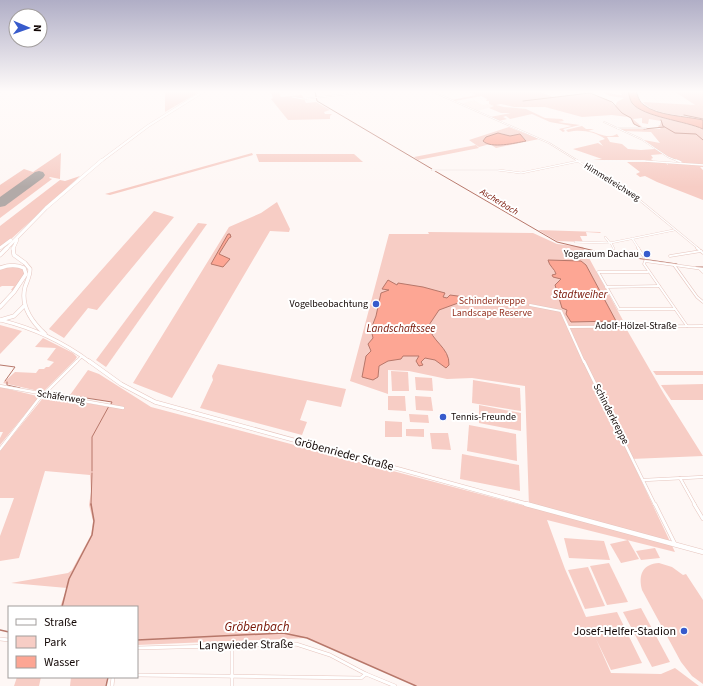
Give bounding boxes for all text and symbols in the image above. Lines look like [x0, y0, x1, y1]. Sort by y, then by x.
north arrow [8, 8, 48, 48]
text: N [30, 24, 45, 32]
street label: Himmelreichweg [581, 160, 643, 205]
water label: Ascherbach [477, 185, 521, 219]
place label: Yogaraum Dachau [563, 247, 639, 261]
marker: Yogaraum Dachau [642, 249, 652, 259]
water label: Stadtweiher [553, 287, 609, 302]
park label: Schinderkreppe Landscape Reserve [452, 294, 532, 320]
place label: Vogelbeobachtung [289, 297, 368, 311]
marker: Vogelbeobachtung [371, 299, 381, 309]
street label: Adolf-Hölzel-Straße [595, 319, 677, 333]
water label: Landschaftssee [367, 321, 435, 336]
street label: Schinderkreppe [590, 381, 632, 447]
street label: Schäferweg [36, 386, 86, 408]
place label: Tennis-Freunde [451, 410, 516, 424]
marker: Tennis-Freunde [438, 412, 448, 422]
street label: Gröbenrieder Straße [292, 433, 396, 475]
legend [8, 606, 138, 678]
text: Straße [44, 614, 77, 631]
water label: Gröbenbach [224, 618, 290, 636]
place label: Josef-Helfer-Stadion [574, 623, 676, 640]
marker: Josef-Helfer-Stadion [679, 626, 689, 636]
text: Park [44, 634, 66, 651]
street label: Langwieder Straße [199, 636, 293, 654]
text: Wasser [44, 654, 80, 671]

